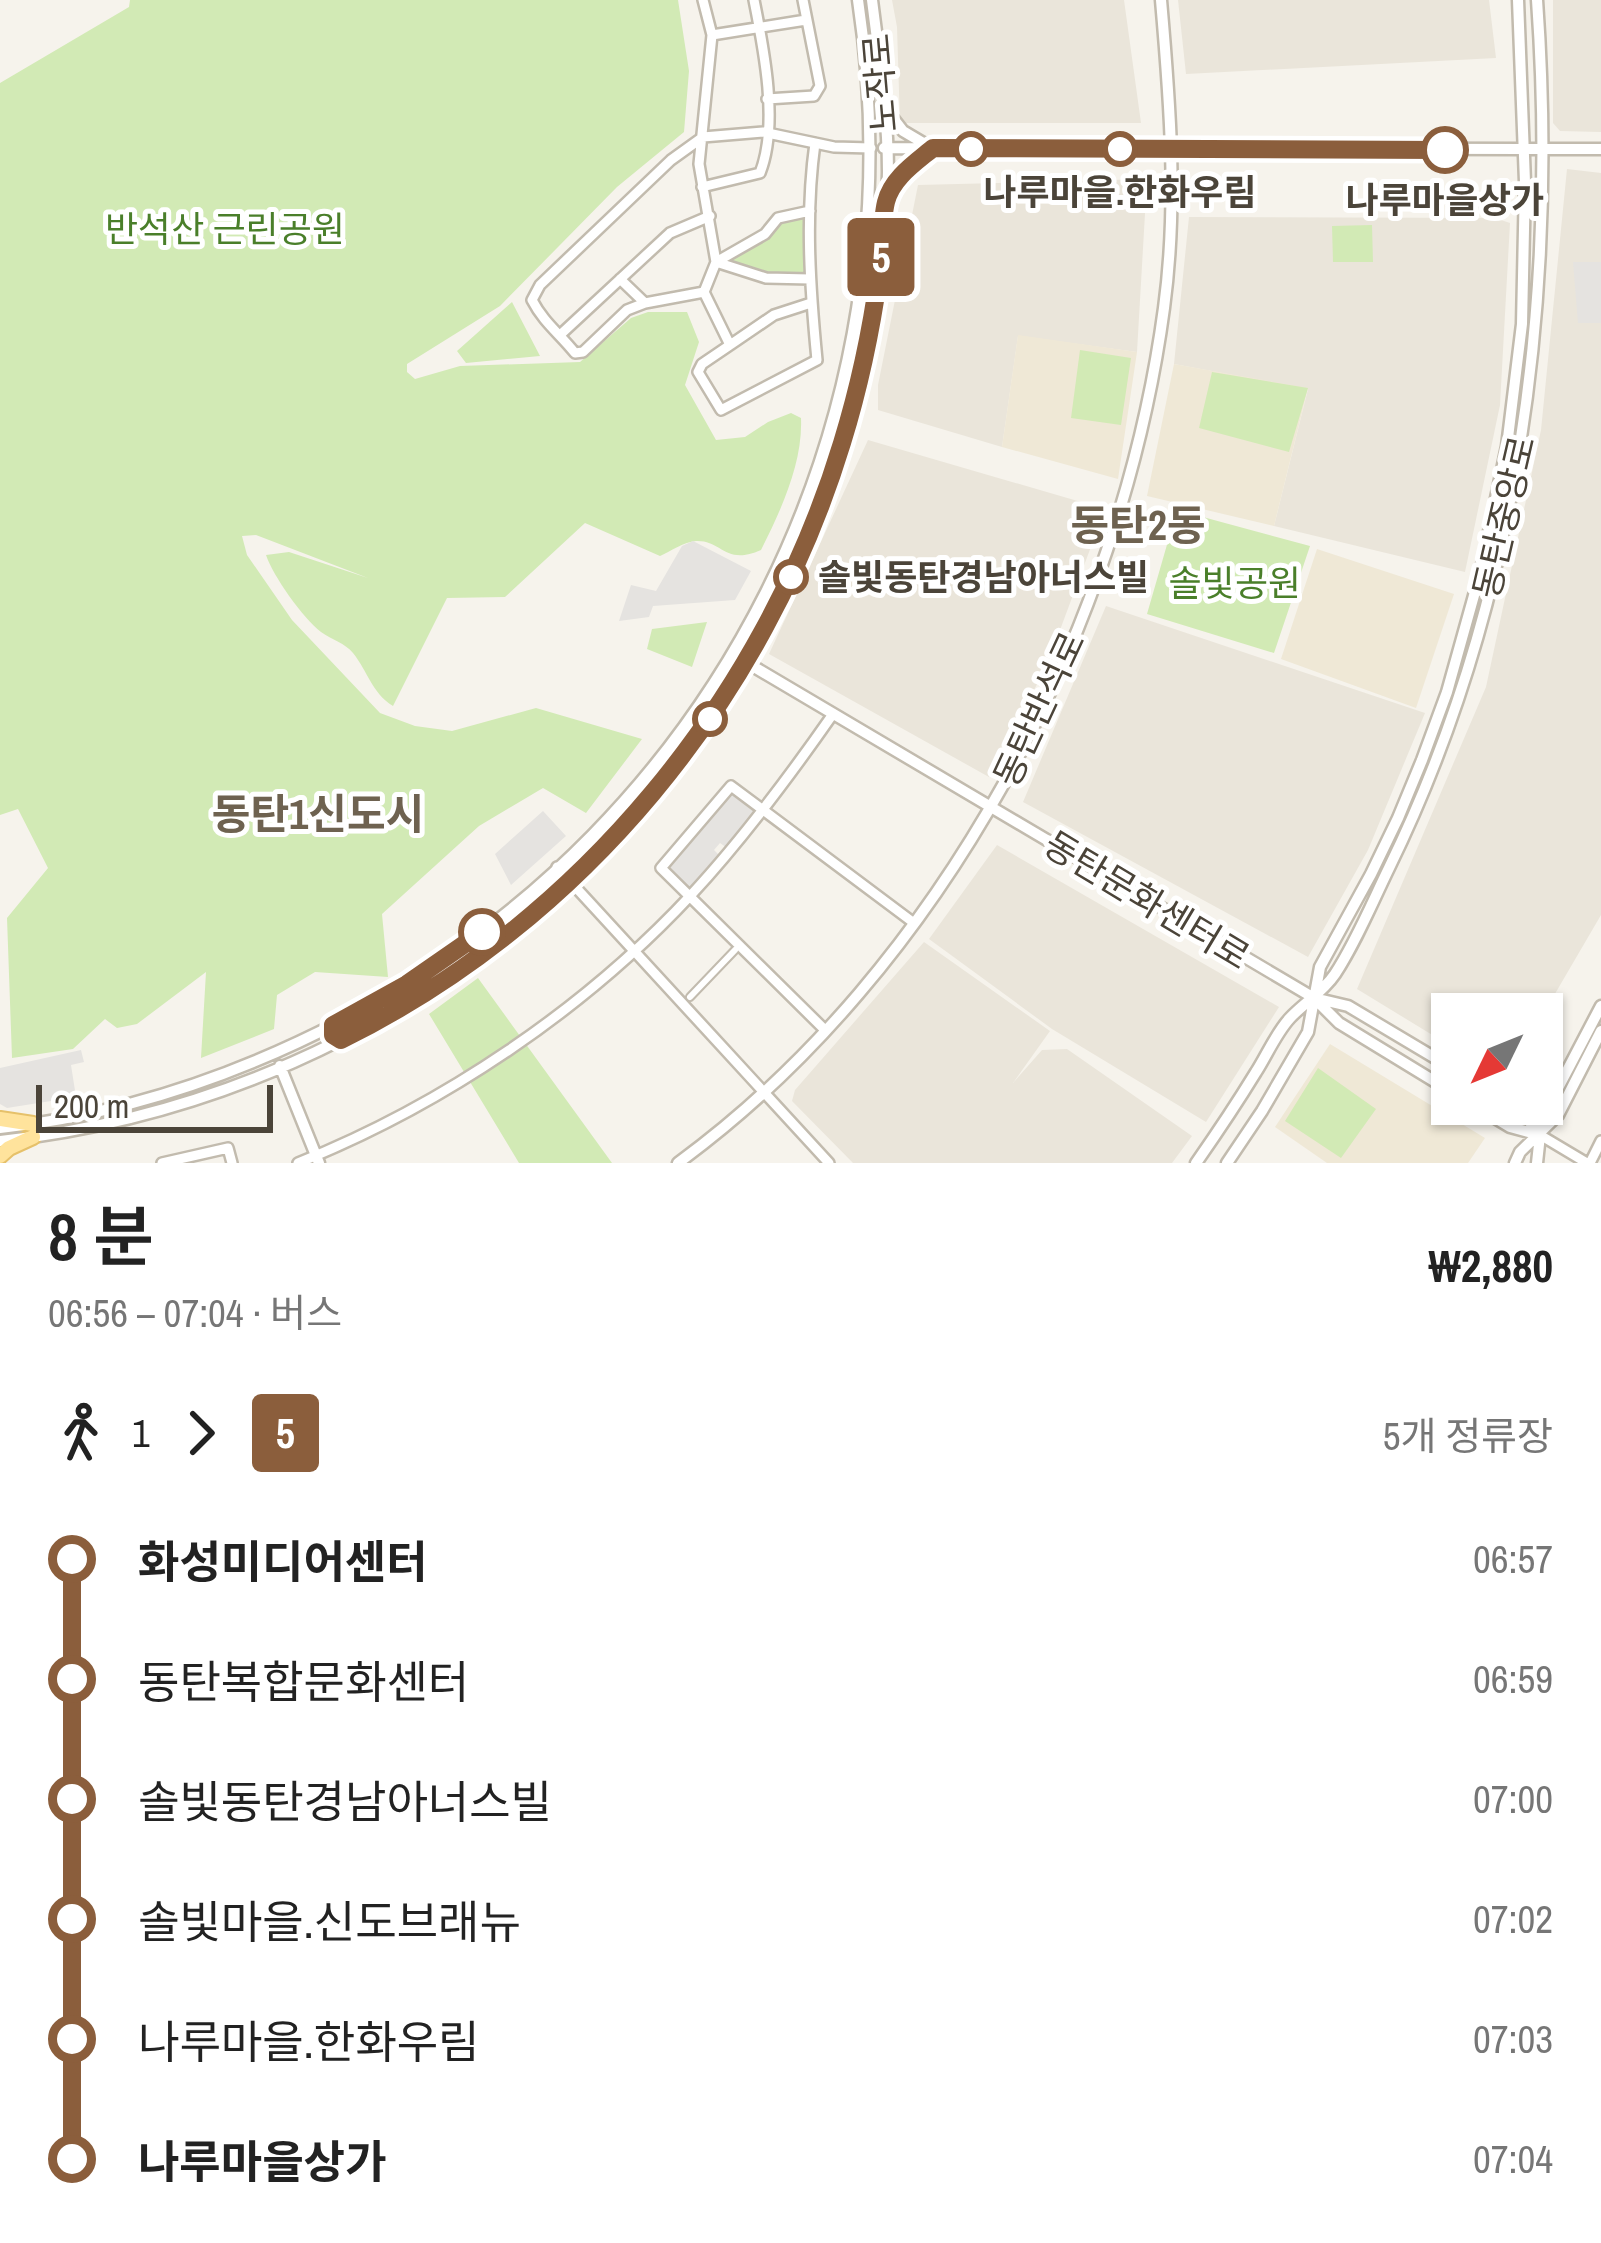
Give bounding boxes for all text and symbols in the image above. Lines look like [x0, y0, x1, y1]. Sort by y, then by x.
street label: 노작로 [852, 31, 908, 135]
marker: 나루마을상가 [1423, 128, 1467, 172]
unlabelled marker [955, 133, 987, 165]
marker: 나루마을.한화우림 [1104, 133, 1136, 165]
place label: 나루마을.한화우림 [983, 168, 1257, 216]
place label: 나루마을상가 [1346, 176, 1544, 224]
park label: 반석산 근린공원 [105, 205, 345, 253]
line badge: 5 [842, 218, 920, 296]
text: 5 [871, 229, 891, 285]
street label: 동탄중앙로 [1462, 431, 1546, 603]
district label: 동탄2동 [1070, 497, 1206, 553]
place label: 솔빛동탄경남아너스빌 [818, 553, 1149, 601]
park label: 솔빛공원 [1169, 559, 1301, 607]
marker: 솔빛동탄경남아너스빌 [775, 561, 807, 593]
street label: 동탄반석로 [982, 624, 1096, 794]
unlabelled marker [694, 703, 726, 735]
district label: 동탄1신도시 [212, 786, 424, 842]
street label: 동탄문화센터로 [1035, 820, 1259, 980]
unlabelled marker [460, 910, 504, 954]
north arrow [1431, 993, 1563, 1125]
map controls [1431, 993, 1563, 1125]
scale bar [36, 1079, 273, 1132]
text: 200 m [54, 1084, 129, 1128]
text: 8 분 [48, 1192, 154, 1281]
text: ₩2,880 [1429, 1235, 1553, 1296]
text: 06:56 – 07:04 · 버스 [48, 1287, 342, 1339]
icon: walk [48, 1400, 114, 1466]
icon: forward [168, 1400, 234, 1466]
text: 5 [276, 1405, 295, 1461]
text: 1 [132, 1407, 150, 1459]
text: 5개 정류장 [1383, 1410, 1553, 1462]
text: 화성미디어센터 [138, 1531, 428, 1592]
text: 06:57 [1473, 1533, 1553, 1585]
text: 동탄복합문화센터 [138, 1651, 469, 1712]
text: 06:59 [1473, 1653, 1553, 1705]
text: 솔빛동탄경남아너스빌 [138, 1771, 552, 1832]
text: 07:00 [1473, 1773, 1553, 1825]
text: 솔빛마을.신도브래뉴 [138, 1891, 521, 1952]
text: 07:02 [1473, 1893, 1553, 1945]
text: 나루마을.한화우림 [138, 2011, 479, 2072]
text: 07:03 [1473, 2013, 1553, 2065]
text: 나루마을상가 [138, 2131, 386, 2192]
text: 07:04 [1473, 2133, 1553, 2185]

